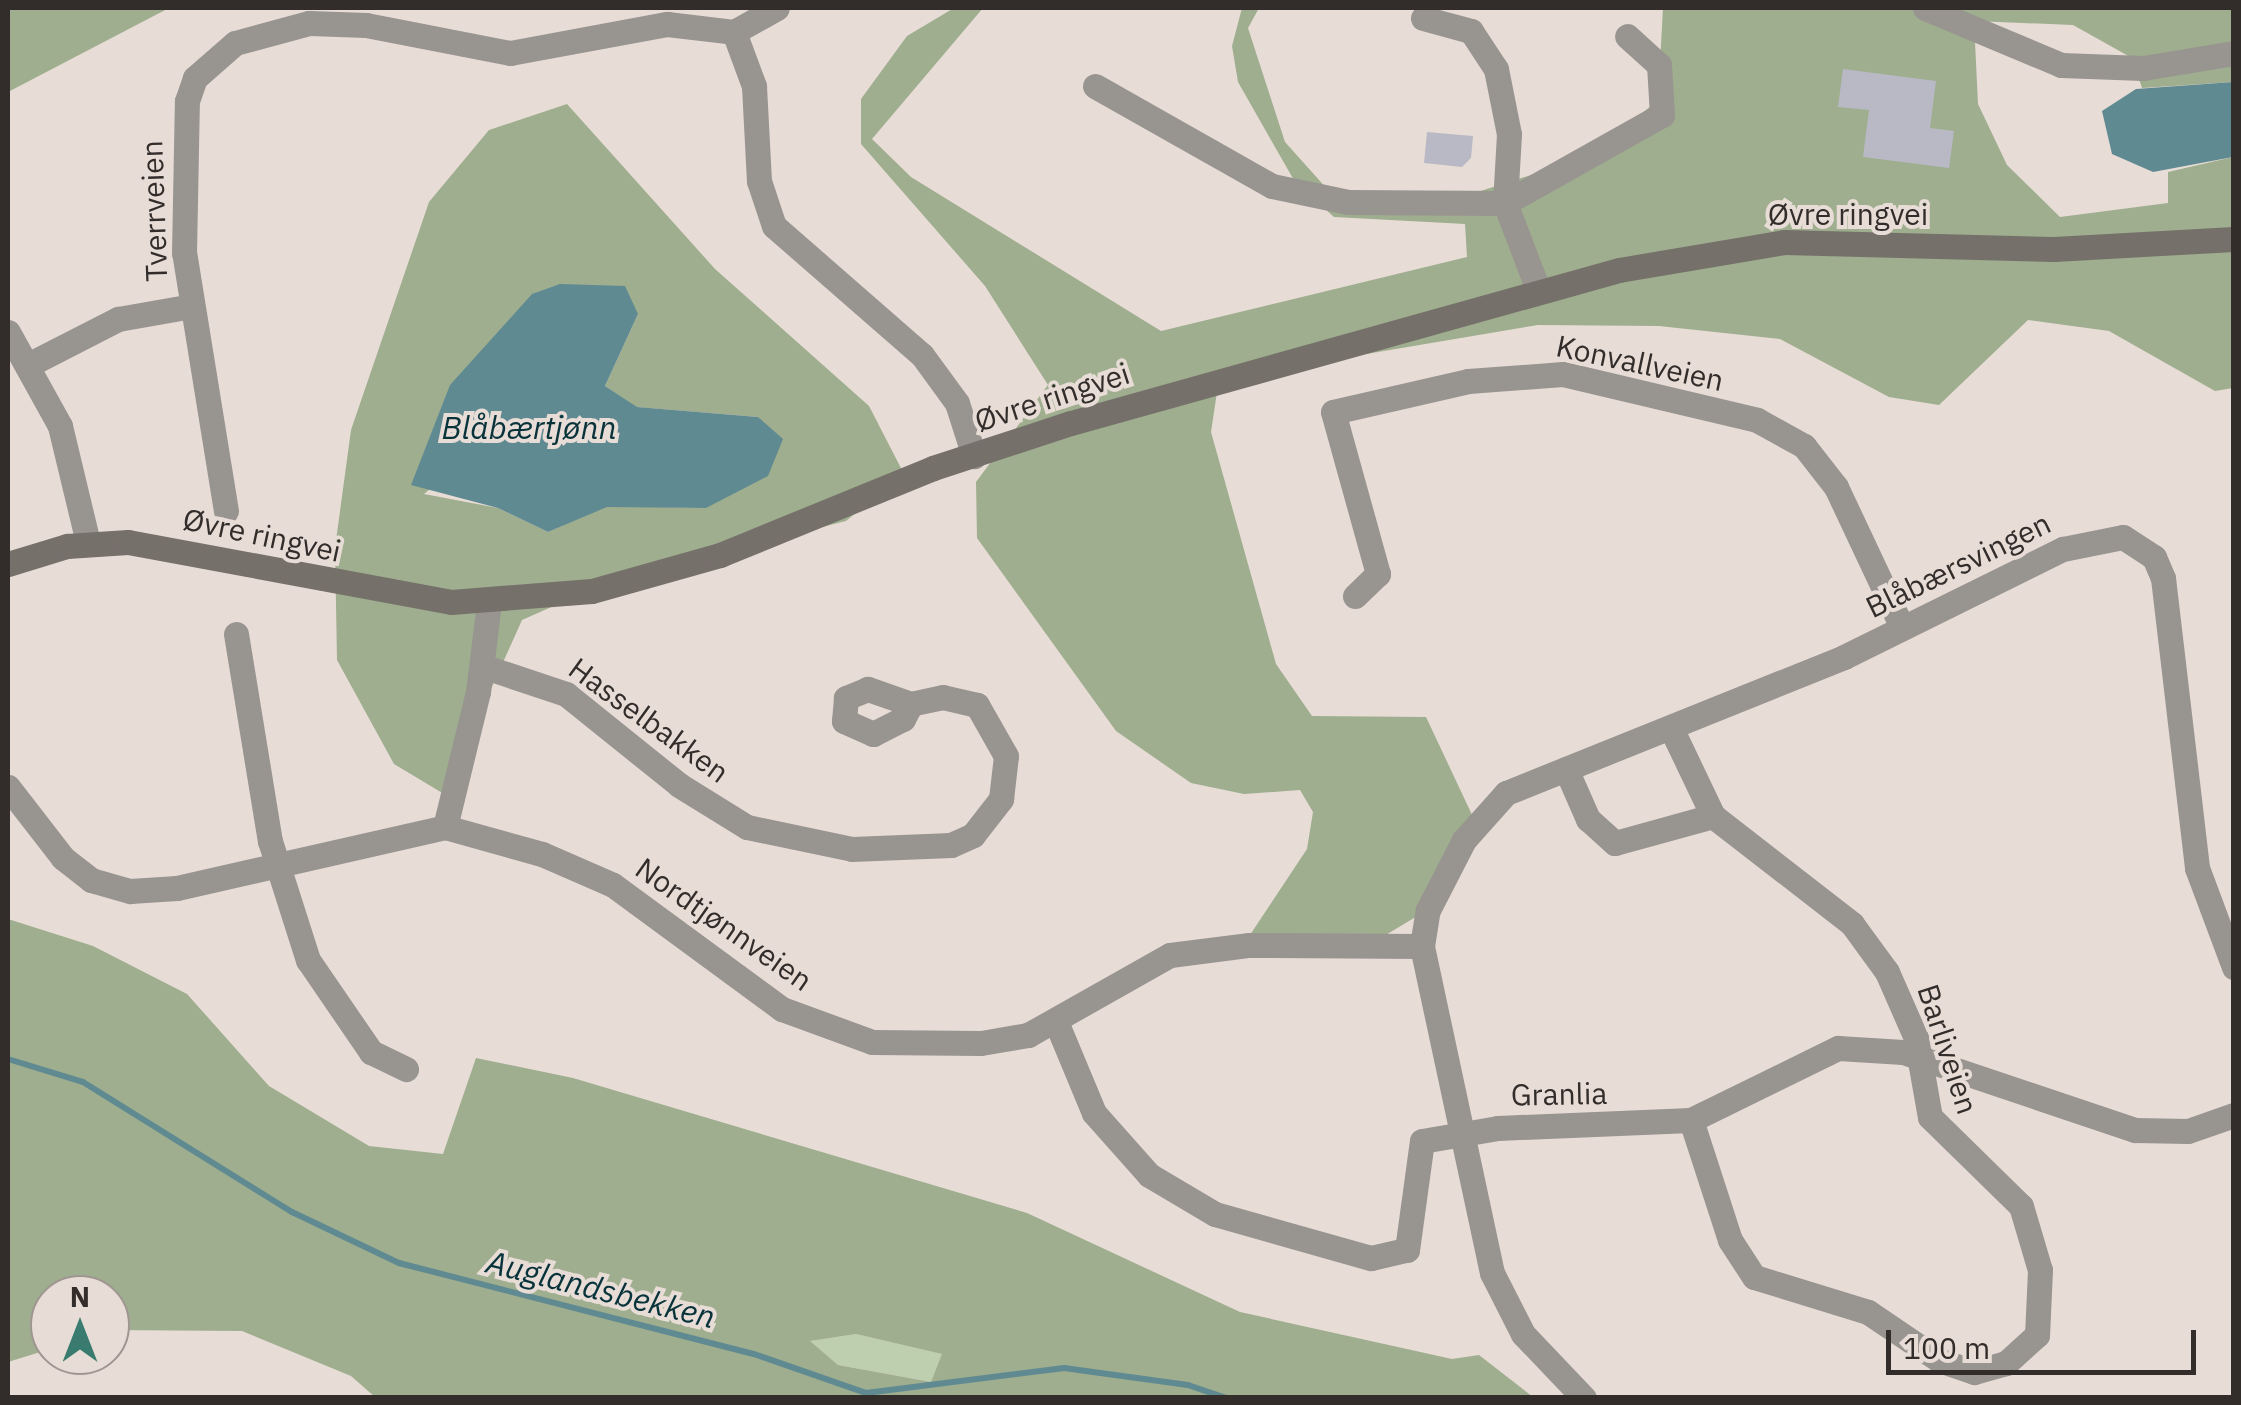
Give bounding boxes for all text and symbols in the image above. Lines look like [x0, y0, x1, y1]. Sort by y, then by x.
street label: Tverrveien [134, 140, 174, 282]
street label: Øvre ringvei [1768, 196, 1928, 232]
street label: Konvallveien [1553, 328, 1727, 398]
street label: Øvre ringvei [970, 355, 1134, 439]
water label: Blåbærtjønn [441, 408, 617, 446]
street label: Øvre ringvei [180, 501, 344, 569]
street label: Blåbærsvingen [1860, 505, 2056, 625]
street label: Hasselbakken [562, 650, 736, 790]
street label: Nordtjønnveien [629, 850, 819, 998]
street label: Barliveien [1910, 980, 1986, 1118]
street label: Granlia [1510, 1075, 1608, 1113]
water label: Auglandsbekken [483, 1242, 719, 1336]
north arrow [30, 1275, 130, 1375]
text: N [70, 1278, 90, 1315]
scale bar [1891, 1310, 2201, 1372]
text: 100 m [1903, 1328, 1990, 1367]

